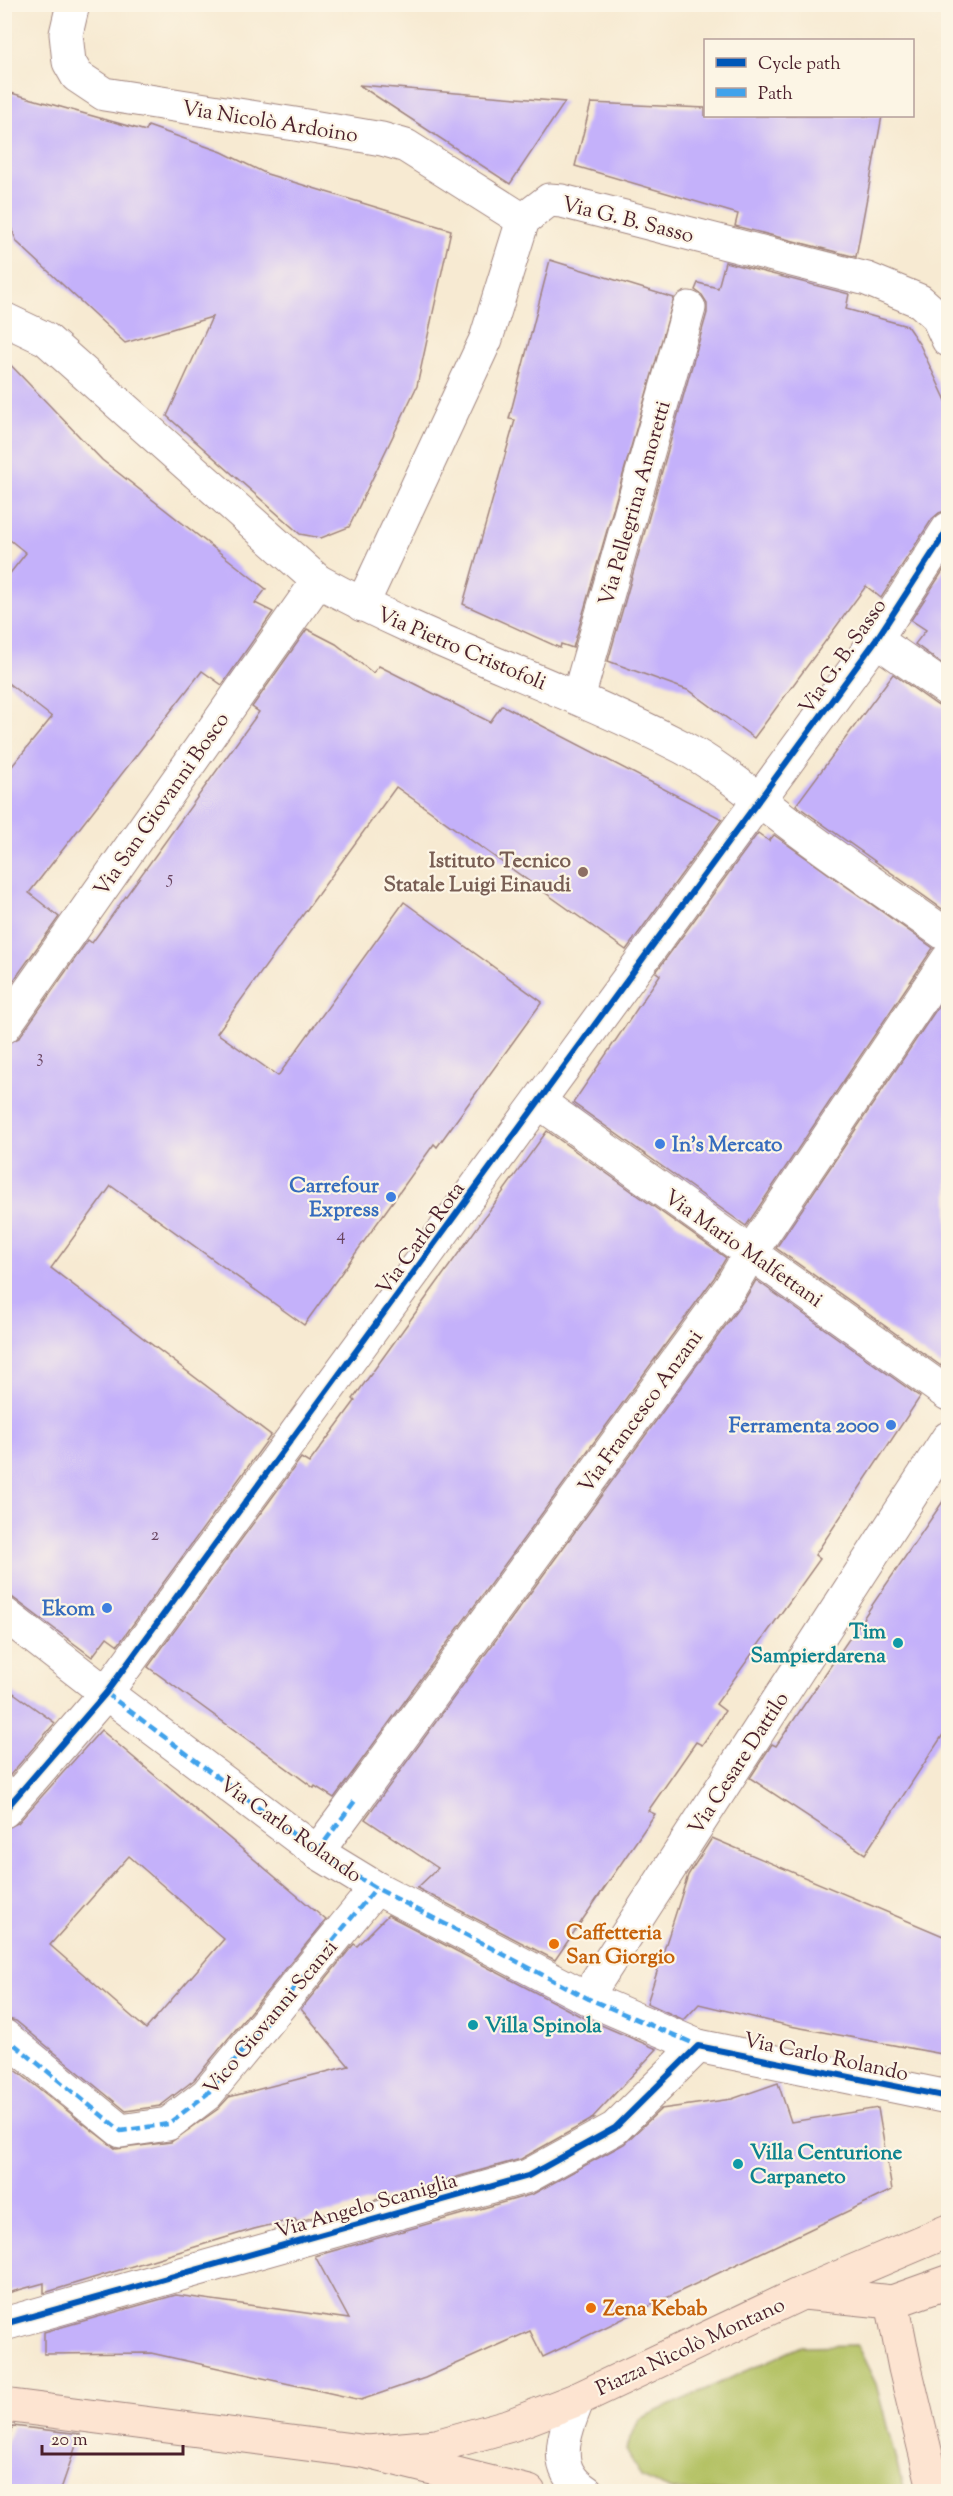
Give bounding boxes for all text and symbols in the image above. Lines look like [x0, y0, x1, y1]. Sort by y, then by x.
legend [704, 39, 914, 117]
text: Cycle path [758, 52, 841, 78]
text: Path [758, 82, 793, 108]
street label: Via Nicolò Ardoino [179, 94, 360, 152]
street label: Via G. B. Sasso [558, 190, 697, 252]
street label: Via Pellegrina Amoretti [592, 398, 680, 610]
street label: Via G. B. Sasso [793, 593, 895, 721]
street label: Via Pietro Cristofoli [372, 601, 551, 699]
street label: Via San Giovanni Bosco [88, 707, 238, 903]
place label: Istituto Tecnico Statale Luigi Einaudi [383, 847, 572, 901]
marker: Istituto Tecnico Statale Luigi Einaudi [576, 865, 590, 879]
house number: 5 [166, 866, 173, 892]
house number: 3 [36, 1045, 44, 1071]
place label: In's Mercato [672, 1131, 783, 1161]
marker: In's Mercato [653, 1137, 667, 1151]
place label: Carrefour Express [289, 1172, 379, 1226]
street label: Via Carlo Rota [370, 1176, 473, 1302]
street label: Via Mario Malfettani [657, 1183, 828, 1316]
marker: Carrefour Express [384, 1190, 398, 1204]
house number: 4 [336, 1223, 346, 1249]
street label: Via Francesco Anzani [572, 1324, 711, 1500]
place label: Ferramenta 2000 [729, 1412, 879, 1442]
marker: Ferramenta 2000 [884, 1418, 898, 1432]
house number: 2 [151, 1523, 160, 1549]
place label: Ekom [42, 1595, 96, 1625]
marker: Ekom [100, 1601, 114, 1615]
place label: Tim Sampierdarena [750, 1618, 887, 1672]
marker: Tim Sampierdarena [891, 1636, 905, 1650]
street label: Via Cesare Dattilo [682, 1687, 797, 1842]
street label: Via Carlo Rolando [212, 1770, 367, 1891]
place label: Caffetteria San Giorgio [566, 1919, 676, 1973]
street label: Vico Giovanni Scanzi [197, 1934, 346, 2103]
marker: Caffetteria San Giorgio [547, 1937, 561, 1951]
place label: Villa Spinola [485, 2012, 602, 2042]
marker: Villa Spinola [466, 2018, 480, 2032]
street label: Via Carlo Rolando [740, 2026, 911, 2090]
place label: Villa Centurione Carpaneto [750, 2139, 903, 2193]
marker: Villa Centurione Carpaneto [731, 2157, 745, 2171]
street label: Via Angelo Scaniglia [272, 2166, 461, 2247]
street label: Piazza Nicolò Montano [591, 2291, 790, 2405]
place label: Zena Kebab [603, 2295, 708, 2325]
marker: Zena Kebab [584, 2301, 598, 2315]
scale bar [42, 2418, 183, 2456]
text: 20 m [51, 2428, 88, 2454]

